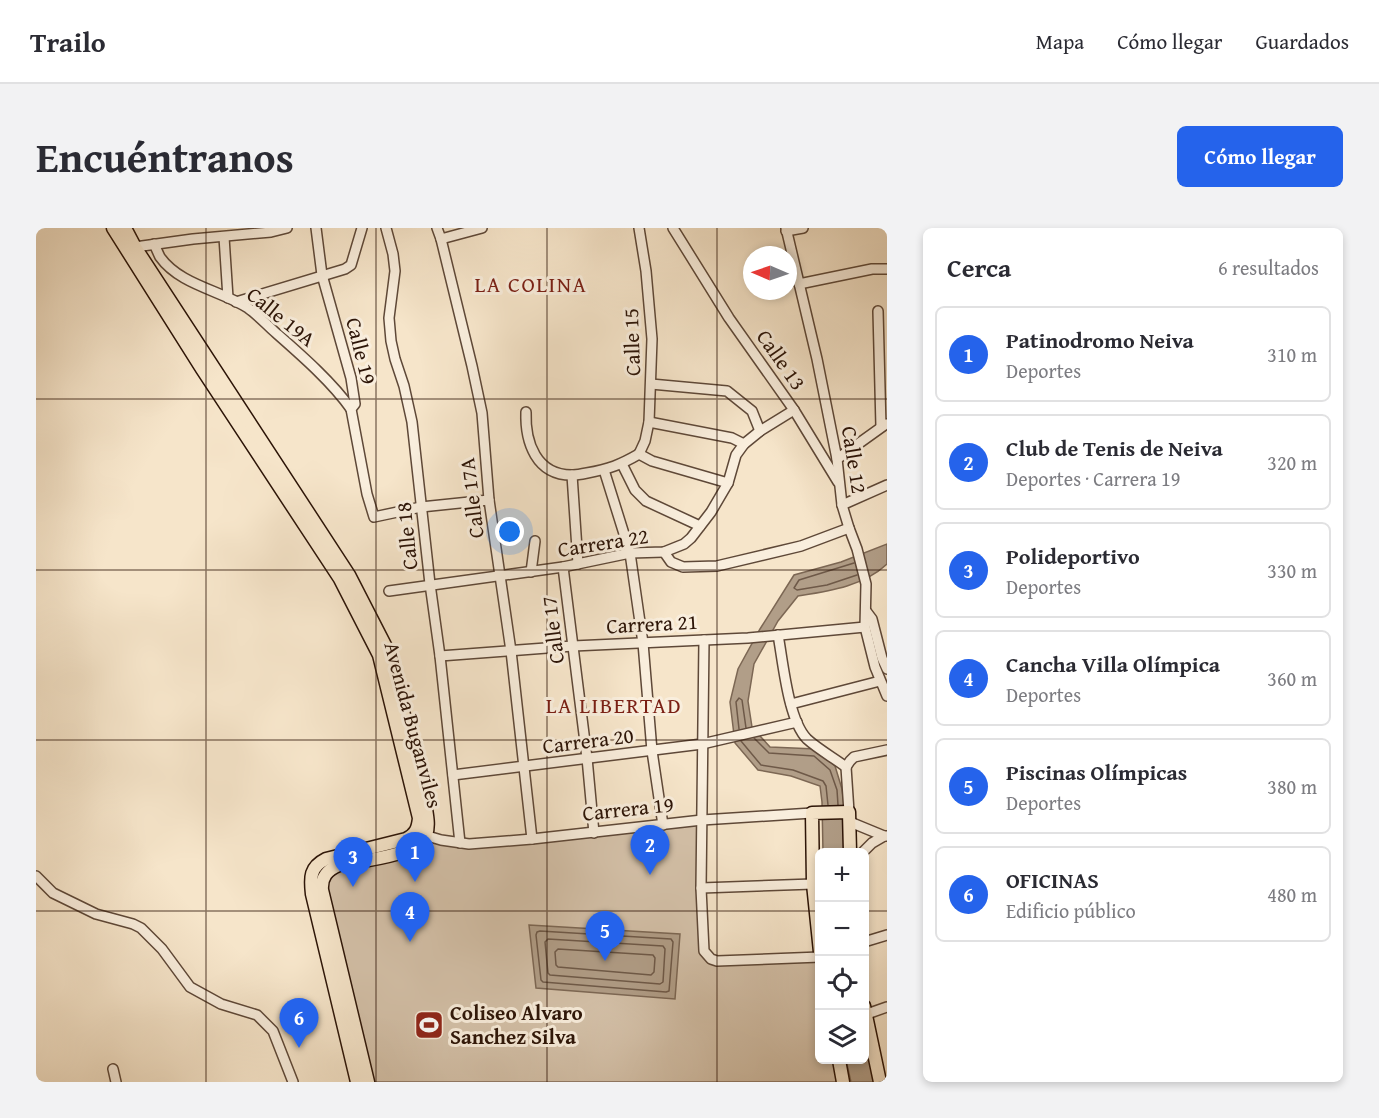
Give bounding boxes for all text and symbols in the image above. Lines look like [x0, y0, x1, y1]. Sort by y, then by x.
text: Trailo [30, 21, 106, 62]
text: Mapa [1036, 26, 1084, 57]
text: Cómo llegar [1117, 26, 1222, 57]
text: Guardados [1255, 26, 1349, 57]
text: Encuéntranos [36, 126, 294, 187]
button: Cómo llegar [1177, 126, 1343, 187]
north arrow [743, 246, 797, 300]
text: Cerca [947, 248, 1011, 287]
text: 6 resultados [1218, 253, 1319, 282]
district label: LA COLINA [475, 268, 587, 300]
street label: Calle 19A [240, 279, 323, 354]
street label: Calle 15 [615, 308, 648, 376]
street label: Calle 19 [338, 314, 385, 388]
street label: Calle 13 [749, 323, 814, 396]
text: Patinodromo Neiva [1006, 324, 1194, 356]
text: 1 [963, 340, 974, 369]
text: 310 m [1267, 340, 1317, 369]
text: Deportes [1006, 356, 1081, 385]
street label: Calle 12 [834, 424, 875, 496]
text: Club de Tenis de Neiva [1006, 432, 1223, 464]
text: 2 [963, 448, 974, 477]
text: 320 m [1267, 448, 1317, 477]
street label: Calle 17A [451, 456, 492, 540]
text: Deportes · Carrera 19 [1006, 464, 1180, 493]
street label: Calle 18 [388, 501, 425, 571]
your location [495, 517, 524, 546]
street label: Carrera 22 [555, 520, 650, 565]
text: Polideportivo [1006, 540, 1140, 572]
text: 3 [963, 556, 974, 585]
text: 330 m [1267, 556, 1317, 585]
text: Deportes [1006, 572, 1081, 601]
street label: Calle 17 [533, 595, 572, 666]
street label: Carrera 21 [606, 606, 698, 641]
street label: Avenida Buganviles [376, 638, 451, 811]
text: Cancha Villa Olímpica [1006, 648, 1220, 680]
text: 4 [963, 664, 974, 693]
text: 360 m [1267, 664, 1317, 693]
text: Deportes [1006, 680, 1081, 709]
district label: LA LIBERTAD [546, 689, 682, 721]
street label: Carrera 20 [541, 720, 635, 761]
text: Piscinas Olímpicas [1006, 756, 1187, 788]
text: 5 [963, 772, 974, 801]
text: 380 m [1267, 772, 1317, 801]
street label: Carrera 19 [581, 788, 675, 829]
text: Deportes [1006, 788, 1081, 817]
pin: 2 [630, 826, 670, 875]
pin: 1 [396, 832, 434, 882]
pin: 3 [334, 838, 372, 887]
map controls [815, 848, 869, 1064]
button: + [815, 848, 869, 902]
text: OFICINAS [1006, 864, 1099, 896]
text: 6 [963, 880, 974, 909]
text: 480 m [1267, 880, 1317, 909]
pin: 4 [390, 892, 430, 942]
text: Edificio público [1006, 896, 1136, 925]
button: − [815, 902, 869, 956]
pin: 5 [586, 912, 624, 961]
button: locate [815, 956, 869, 1010]
place label: Coliseo Alvaro Sanchez Silva [450, 997, 583, 1052]
pin: 6 [280, 998, 318, 1048]
sports icon: Coliseo Alvaro Sanchez Silva [413, 1009, 445, 1041]
button: layers [815, 1010, 869, 1064]

